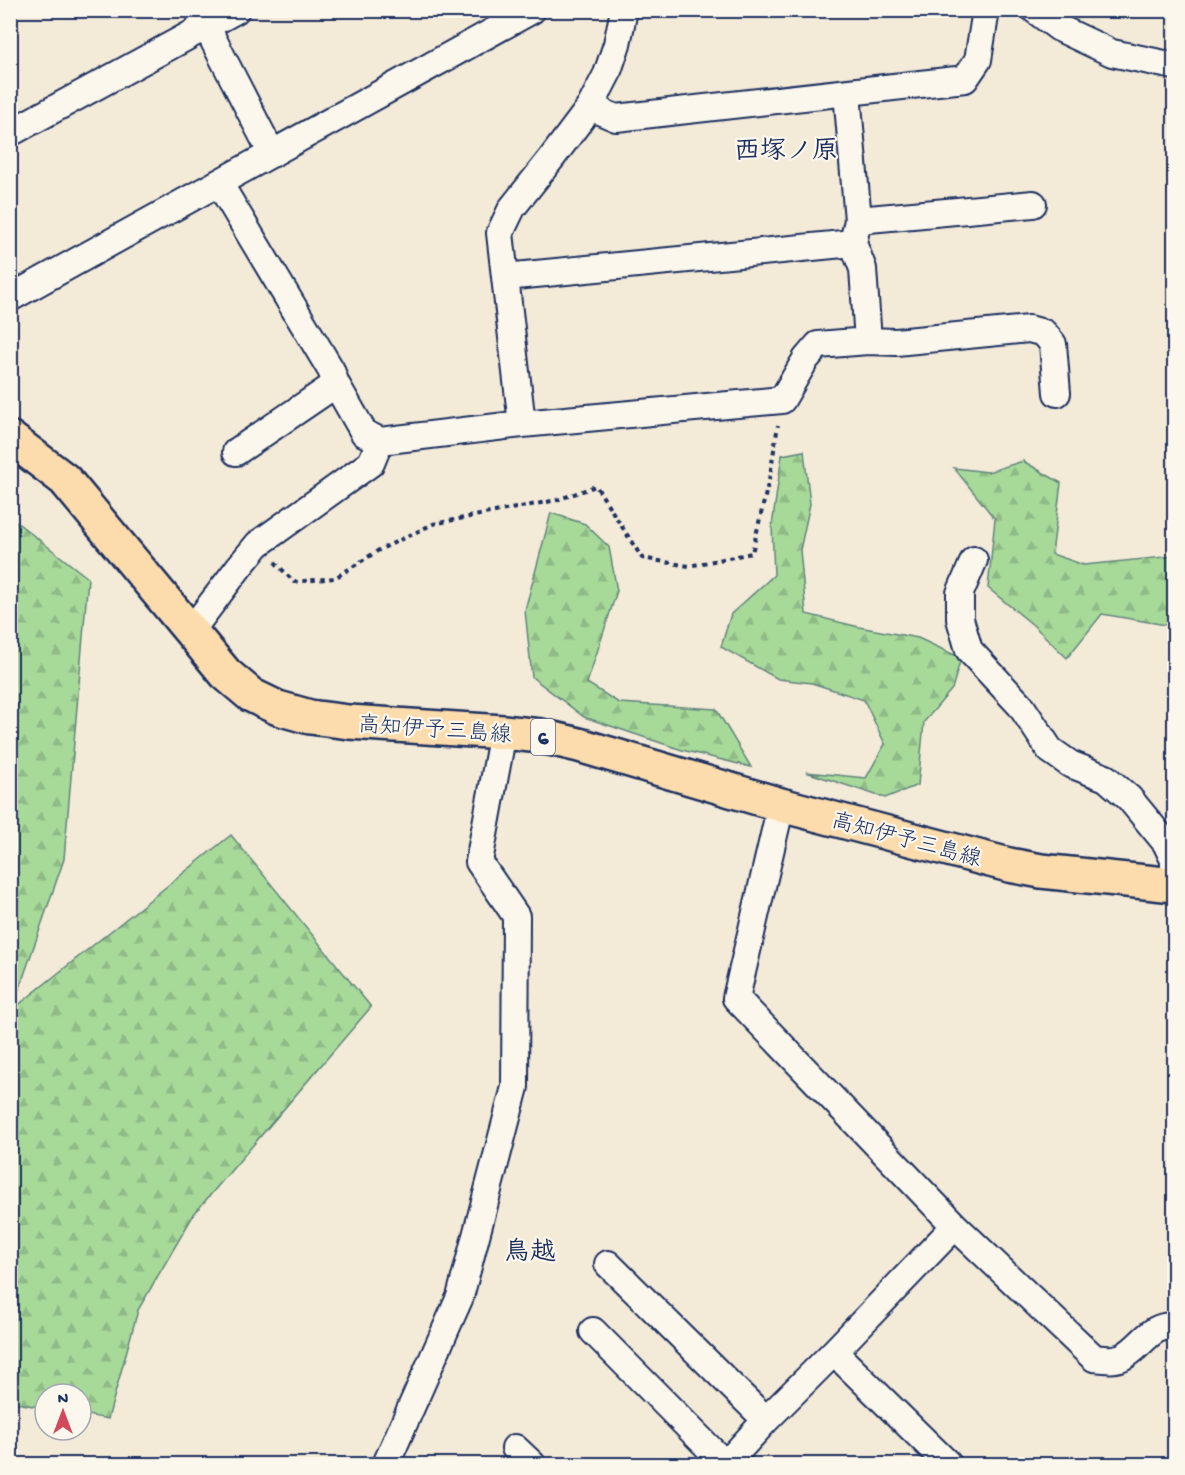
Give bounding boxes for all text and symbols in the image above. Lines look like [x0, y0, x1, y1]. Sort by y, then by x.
district label: 西塚ノ原 [734, 137, 838, 169]
street label: 高知伊予三島線 [357, 713, 513, 750]
road number: 6 [531, 719, 555, 755]
street label: 高知伊予三島線 [828, 808, 984, 874]
district label: 鳥越 [504, 1237, 556, 1270]
north arrow [33, 1382, 93, 1442]
text: N [58, 1391, 69, 1410]

